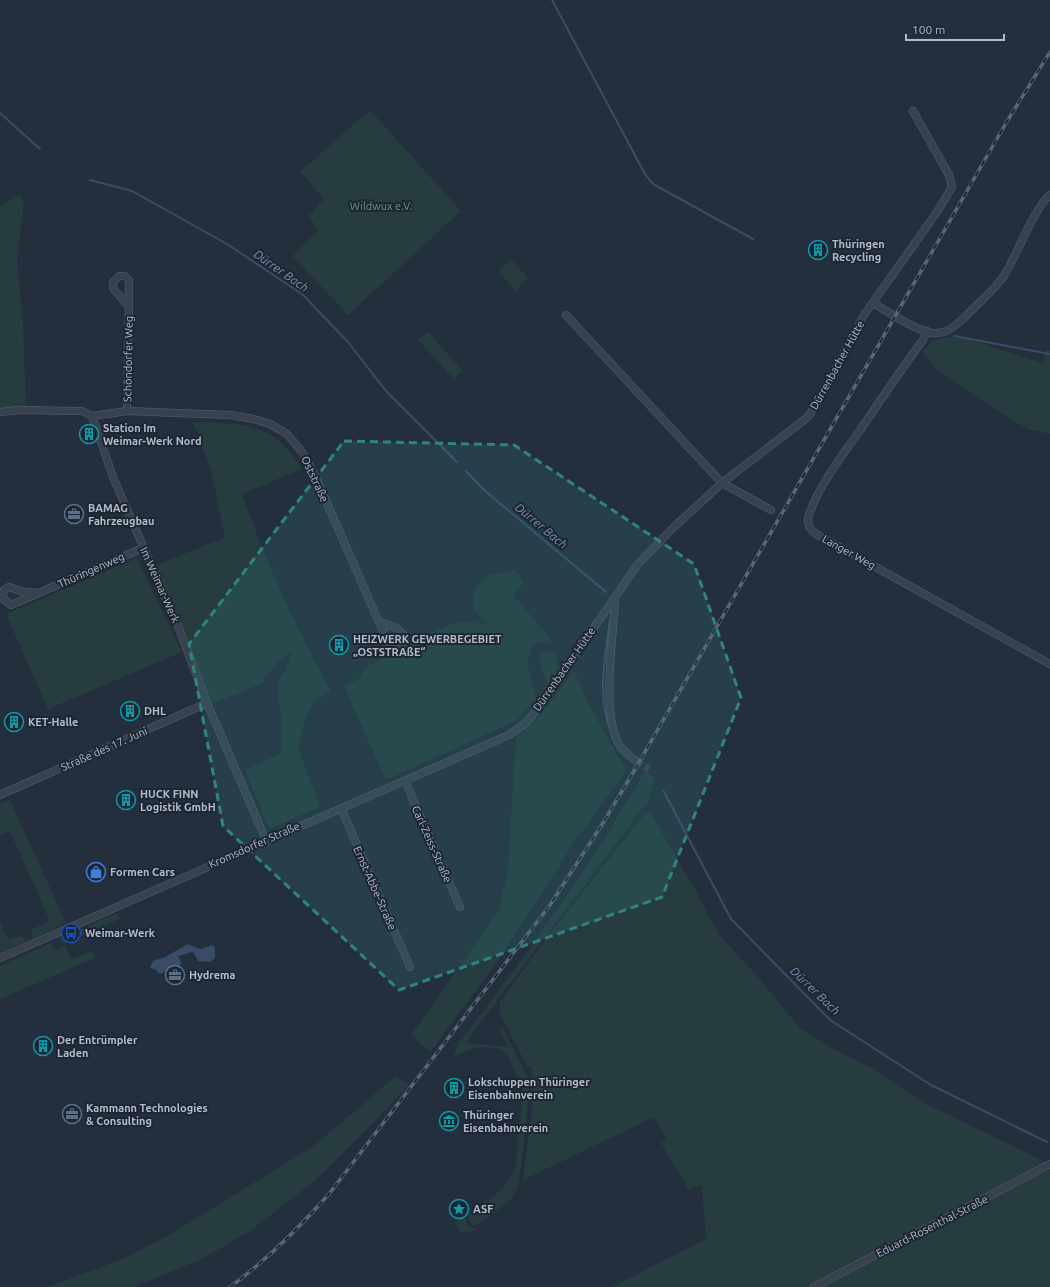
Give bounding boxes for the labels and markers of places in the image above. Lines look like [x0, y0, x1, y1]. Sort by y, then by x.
place label: Thüringen Recycling [832, 238, 885, 263]
building icon: Thüringen Recycling [807, 239, 829, 261]
place label: Station Im Weimar-Werk Nord [103, 422, 202, 447]
building icon: Station Im Weimar-Werk Nord [78, 423, 100, 445]
place label: BAMAG Fahrzeugbau [88, 502, 154, 527]
office icon: BAMAG Fahrzeugbau [63, 503, 85, 525]
place label: HEIZWERK GEWERBEGEBIET „OSTSTRAßE“ [353, 633, 502, 658]
building icon: HEIZWERK GEWERBEGEBIET „OSTSTRAßE“ [328, 634, 350, 656]
building icon: DHL [119, 700, 141, 722]
place label: DHL [144, 705, 166, 717]
building icon: KET-Halle [3, 711, 25, 733]
place label: KET-Halle [28, 716, 78, 728]
place label: HUCK FINN Logistik GmbH [140, 788, 216, 813]
building icon: HUCK FINN Logistik GmbH [115, 789, 137, 811]
shop icon: Formen Cars [85, 861, 107, 883]
place label: Formen Cars [110, 866, 175, 878]
bus stop icon: Weimar-Werk [60, 922, 82, 944]
place label: Weimar-Werk [85, 927, 156, 939]
office icon: Hydrema [164, 964, 186, 986]
place label: Hydrema [189, 969, 236, 981]
place label: Der Entrümpler Laden [57, 1034, 138, 1059]
building icon: Der Entrümpler Laden [32, 1035, 54, 1057]
place label: Lokschuppen Thüringer Eisenbahnverein [468, 1076, 590, 1101]
building icon: Lokschuppen Thüringer Eisenbahnverein [443, 1077, 465, 1099]
place label: Kammann Technologies & Consulting [86, 1102, 208, 1127]
office icon: Kammann Technologies & Consulting [61, 1103, 83, 1125]
place label: Thüringer Eisenbahnverein [463, 1109, 548, 1134]
museum icon: Thüringer Eisenbahnverein [438, 1110, 460, 1132]
place icon: ASF [448, 1198, 470, 1220]
place label: ASF [473, 1203, 493, 1215]

